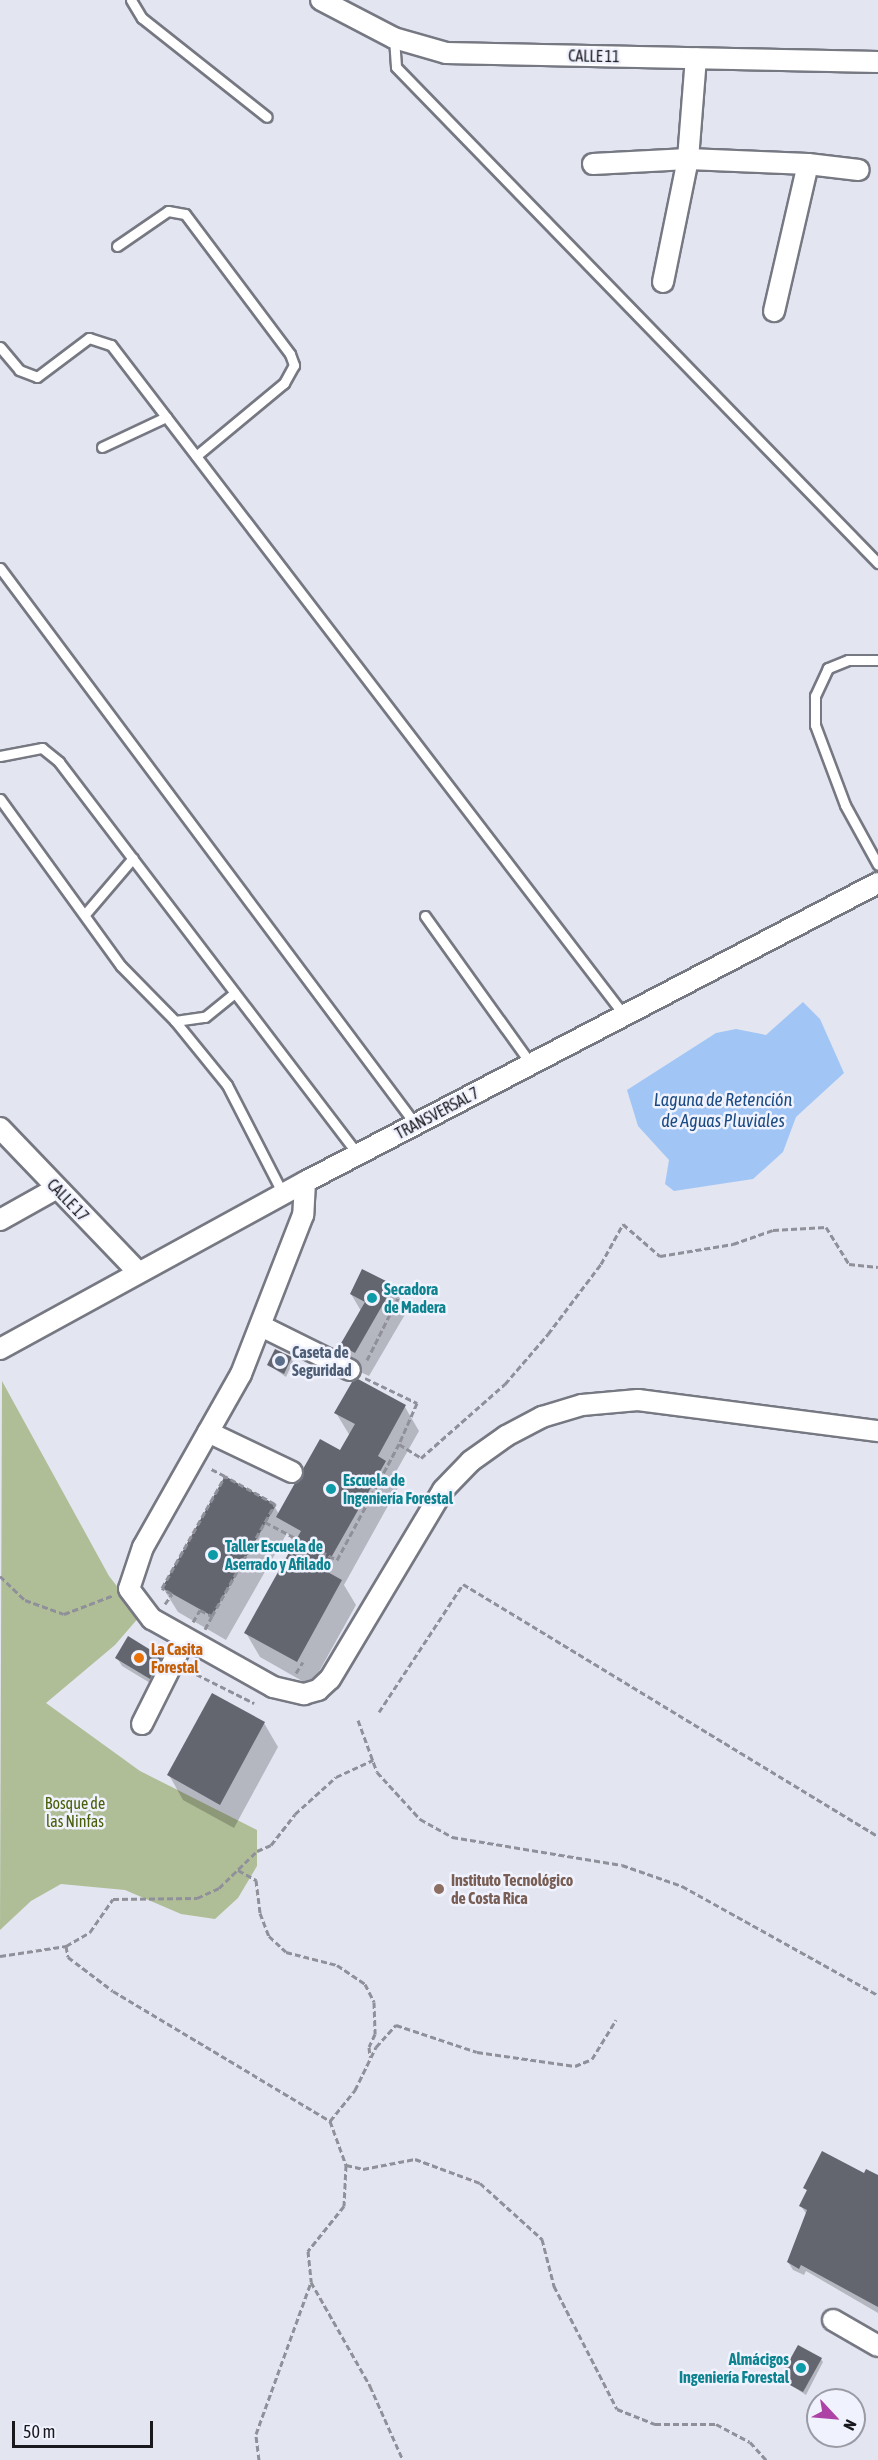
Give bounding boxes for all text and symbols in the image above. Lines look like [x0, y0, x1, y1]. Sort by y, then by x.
street label: CALLE 11 [568, 46, 620, 66]
street label: TRANSVERSAL 7 [392, 1083, 482, 1143]
water label: Laguna de Retención de Aguas Pluviales [654, 1090, 792, 1132]
street label: CALLE 17 [43, 1175, 93, 1225]
place label: Secadora de Madera [384, 1279, 446, 1317]
marker: Secadora de Madera [365, 1291, 379, 1305]
place label: Caseta de Seguridad [292, 1342, 352, 1380]
marker: Caseta de Seguridad [273, 1354, 287, 1368]
place label: Escuela de Ingeniería Forestal [343, 1470, 453, 1508]
marker: Escuela de Ingeniería Forestal [324, 1482, 338, 1496]
place label: Taller Escuela de Aserrado y Afilado [225, 1536, 331, 1574]
marker: Taller Escuela de Aserrado y Afilado [206, 1548, 220, 1562]
place label: La Casita Forestal [151, 1639, 203, 1677]
marker: La Casita Forestal [132, 1651, 146, 1665]
park label: Bosque de las Ninfas [45, 1793, 105, 1831]
place label: Instituto Tecnológico de Costa Rica [451, 1870, 573, 1908]
marker: Instituto Tecnológico de Costa Rica [432, 1882, 446, 1896]
place label: Almácigos Ingeniería Forestal [679, 2349, 789, 2387]
marker: Almácigos Ingeniería Forestal [794, 2361, 808, 2375]
north arrow [806, 2388, 866, 2448]
scale bar [15, 2409, 156, 2447]
text: N [840, 2417, 861, 2433]
text: 50 m [23, 2421, 55, 2442]

